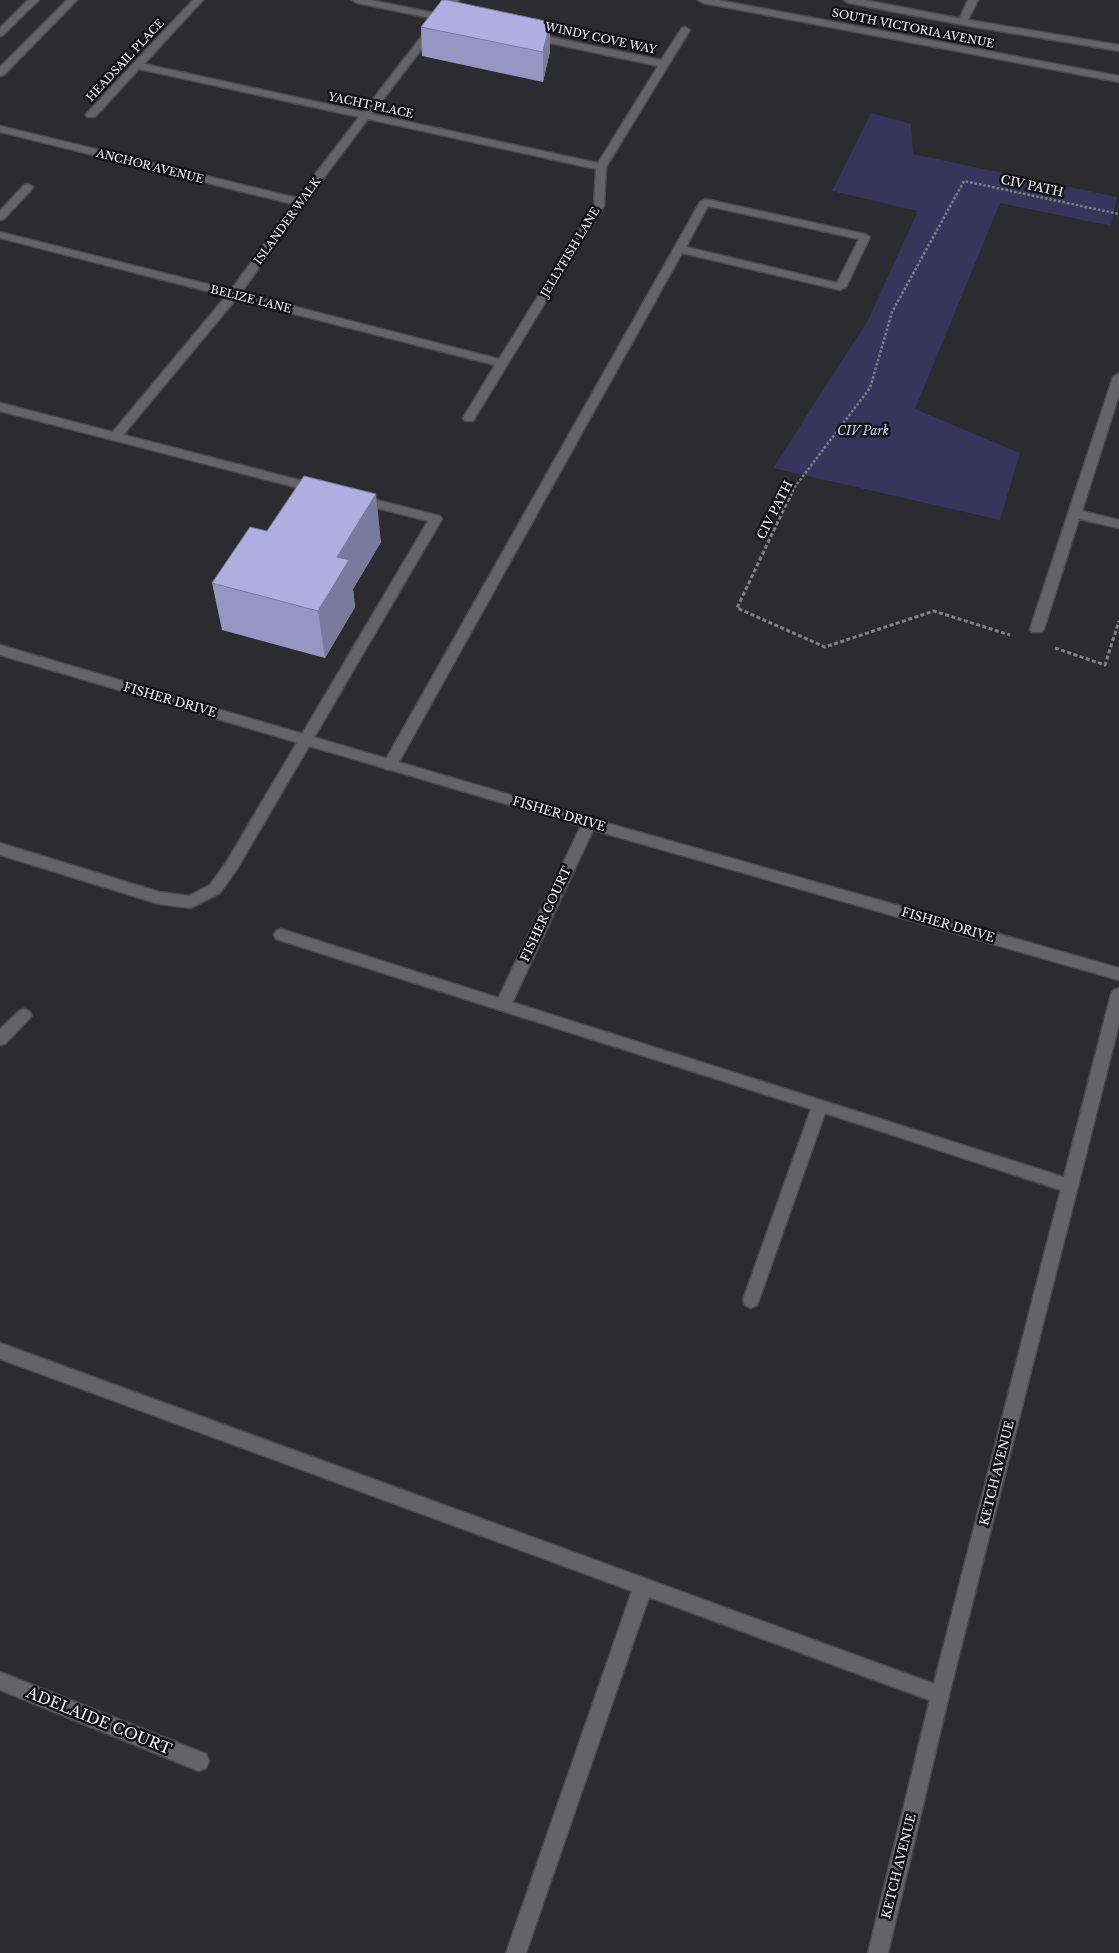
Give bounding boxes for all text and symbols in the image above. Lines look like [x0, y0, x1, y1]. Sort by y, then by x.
street label: SOUTH VICTORIA AVENUE [831, 5, 995, 51]
street label: HEADSAIL PLACE [83, 16, 167, 104]
street label: WINDY COVE WAY [543, 19, 659, 57]
street label: YACHT PLACE [326, 89, 415, 121]
street label: ANCHOR AVENUE [94, 146, 205, 186]
street label: CIV PATH [999, 172, 1065, 199]
street label: ISLANDER WALK [251, 175, 323, 267]
street label: JELLYFISH LANE [537, 205, 602, 301]
street label: BELIZE LANE [209, 282, 293, 316]
park label: CIV Park [837, 423, 889, 438]
street label: CIV PATH [753, 478, 796, 542]
street label: FISHER DRIVE [122, 679, 219, 720]
street label: FISHER DRIVE [511, 793, 608, 834]
street label: FISHER COURT [517, 864, 574, 964]
street label: FISHER DRIVE [900, 904, 997, 945]
street label: KETCH AVENUE [976, 1419, 1017, 1527]
street label: ADELAIDE COURT [23, 1682, 175, 1758]
street label: KETCH AVENUE [878, 1812, 919, 1920]

